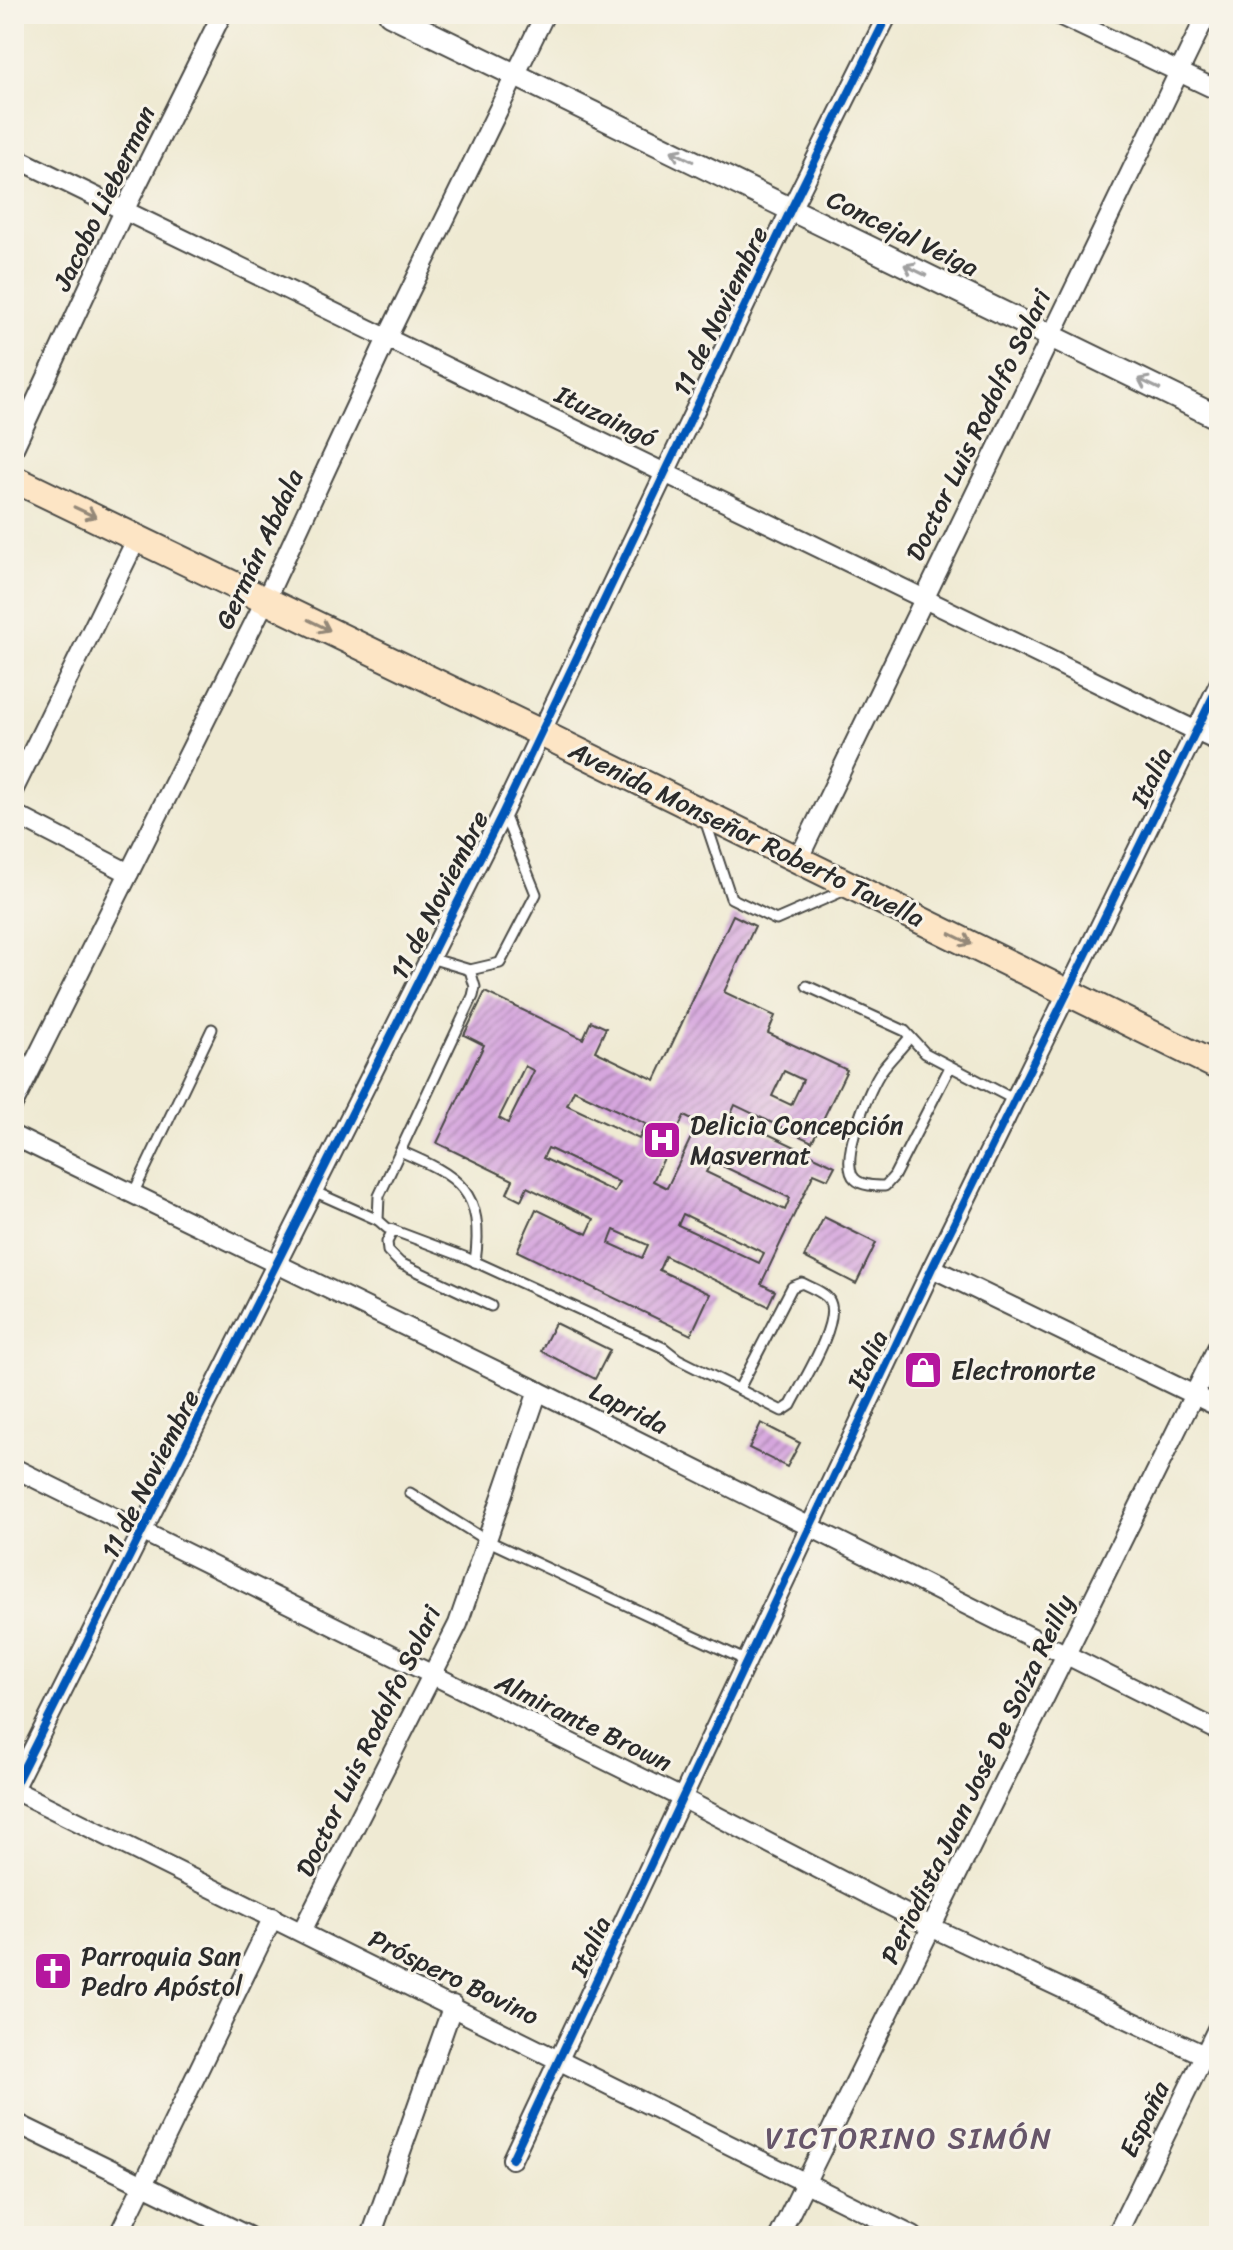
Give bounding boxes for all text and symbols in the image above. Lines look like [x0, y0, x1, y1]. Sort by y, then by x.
street label: Jacobo Lieberman [39, 97, 169, 300]
one-way arrow [670, 148, 694, 163]
street label: Concejal Veiga [819, 176, 987, 290]
street label: 11 de Noviembre [659, 218, 781, 404]
one-way arrow [904, 262, 928, 277]
street label: Doctor Luis Rodolfo Solari [892, 280, 1064, 569]
street label: Ituzaingó [546, 371, 666, 461]
one-way arrow [1137, 376, 1161, 391]
street label: Germán Abdala [202, 460, 317, 637]
one-way arrow [73, 505, 97, 520]
one-way arrow [307, 618, 331, 633]
street label: Avenida Monseñor Roberto Tavella [560, 727, 933, 940]
street label: Italia [1116, 739, 1185, 816]
street label: 11 de Noviembre [377, 802, 501, 988]
one-way arrow [948, 932, 972, 947]
place label: Delicia Concepción Masvernat [690, 1102, 904, 1178]
hospital icon: Delicia Concepción Masvernat [641, 1119, 683, 1161]
street label: Italia [833, 1322, 901, 1399]
place label: Electronorte [951, 1347, 1096, 1393]
shop icon: Electronorte [902, 1349, 944, 1391]
street label: Laprida [581, 1369, 677, 1447]
street label: 11 de Noviembre [88, 1381, 212, 1567]
street label: Periodista Juan José De Soiza Reilly [867, 1586, 1087, 1972]
street label: Doctor Luis Rodolfo Solari [282, 1596, 454, 1885]
street label: Almirante Brown [487, 1659, 680, 1785]
street label: Italia [556, 1908, 624, 1985]
street label: Próspero Bovino [361, 1916, 547, 2038]
place label: Parroquia San Pedro Apóstol [81, 1933, 243, 2009]
church icon: Parroquia San Pedro Apóstol [32, 1950, 74, 1992]
street label: España [1106, 2072, 1183, 2165]
district label: VICTORINO SIMÓN [765, 2111, 1053, 2165]

